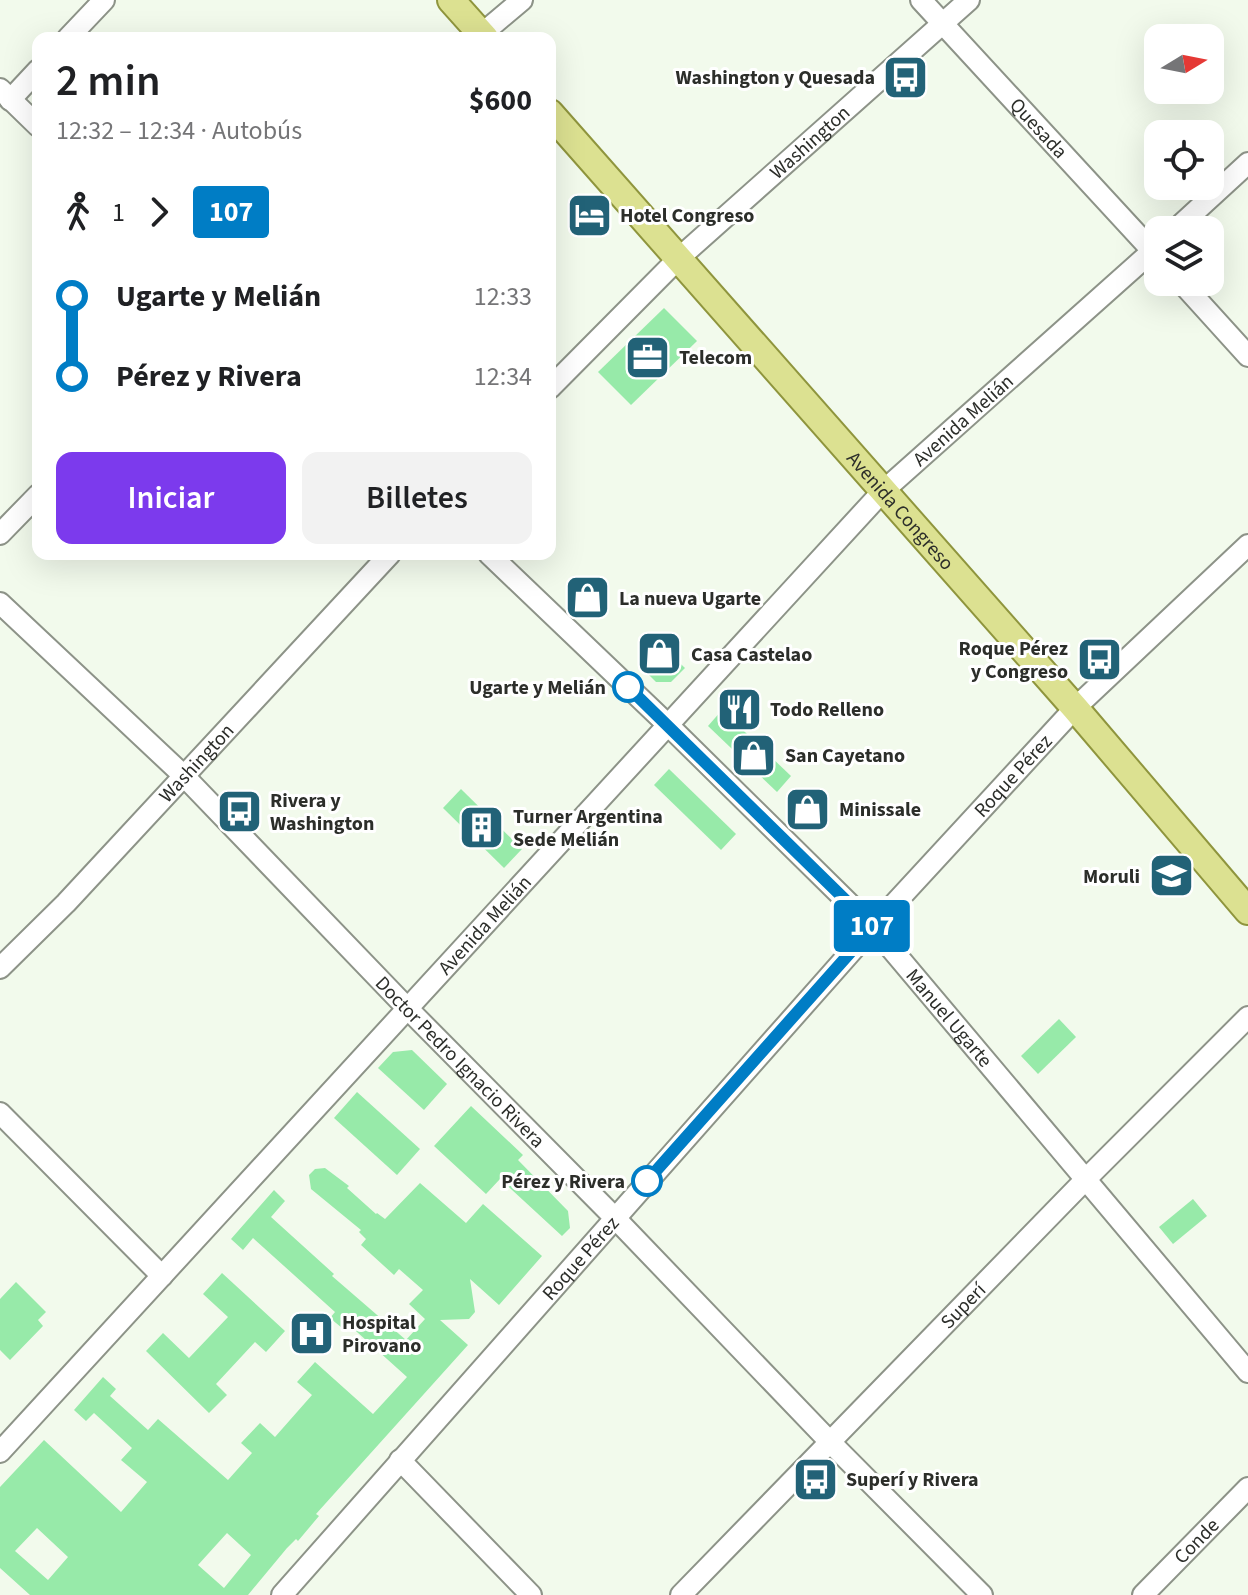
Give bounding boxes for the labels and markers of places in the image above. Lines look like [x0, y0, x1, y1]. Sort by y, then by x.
bus stop icon: Washington y Quesada [882, 53, 930, 101]
place label: Washington y Quesada [675, 64, 875, 92]
hotel icon: Hotel Congreso [565, 191, 613, 239]
place label: Hotel Congreso [620, 202, 754, 230]
office icon: Telecom [624, 333, 672, 381]
place label: Telecom [679, 344, 752, 372]
shop icon: La nueva Ugarte [564, 574, 612, 622]
place label: La nueva Ugarte [619, 585, 761, 613]
shop icon: Casa Castelao [636, 630, 684, 678]
place label: Roque Pérez y Congreso [959, 635, 1068, 686]
bus stop icon: Roque Pérez y Congreso [1075, 635, 1123, 683]
place label: Casa Castelao [691, 641, 812, 669]
marker: Ugarte y Melián [613, 672, 643, 702]
place label: Ugarte y Melián [469, 674, 606, 702]
restaurant icon: Todo Relleno [715, 685, 763, 733]
place label: Todo Relleno [770, 696, 884, 724]
shop icon: San Cayetano [730, 731, 778, 779]
place label: San Cayetano [785, 742, 905, 770]
shop icon: Minissale [784, 785, 832, 833]
bus stop icon: Rivera y Washington [215, 787, 263, 835]
place label: Rivera y Washington [270, 787, 374, 838]
place label: Minissale [839, 796, 921, 824]
place label: Turner Argentina Sede Melián [513, 803, 663, 854]
building icon: Turner Argentina Sede Melián [458, 804, 506, 852]
school or university icon: Moruli [1147, 852, 1195, 900]
place label: Moruli [1083, 863, 1140, 891]
marker: Pérez y Rivera [632, 1166, 662, 1196]
place label: Pérez y Rivera [501, 1168, 625, 1196]
hospital icon: Hospital Pirovano [287, 1309, 335, 1357]
place label: Hospital Pirovano [342, 1309, 421, 1360]
bus stop icon: Superí y Rivera [791, 1455, 839, 1503]
place label: Superí y Rivera [846, 1466, 979, 1494]

